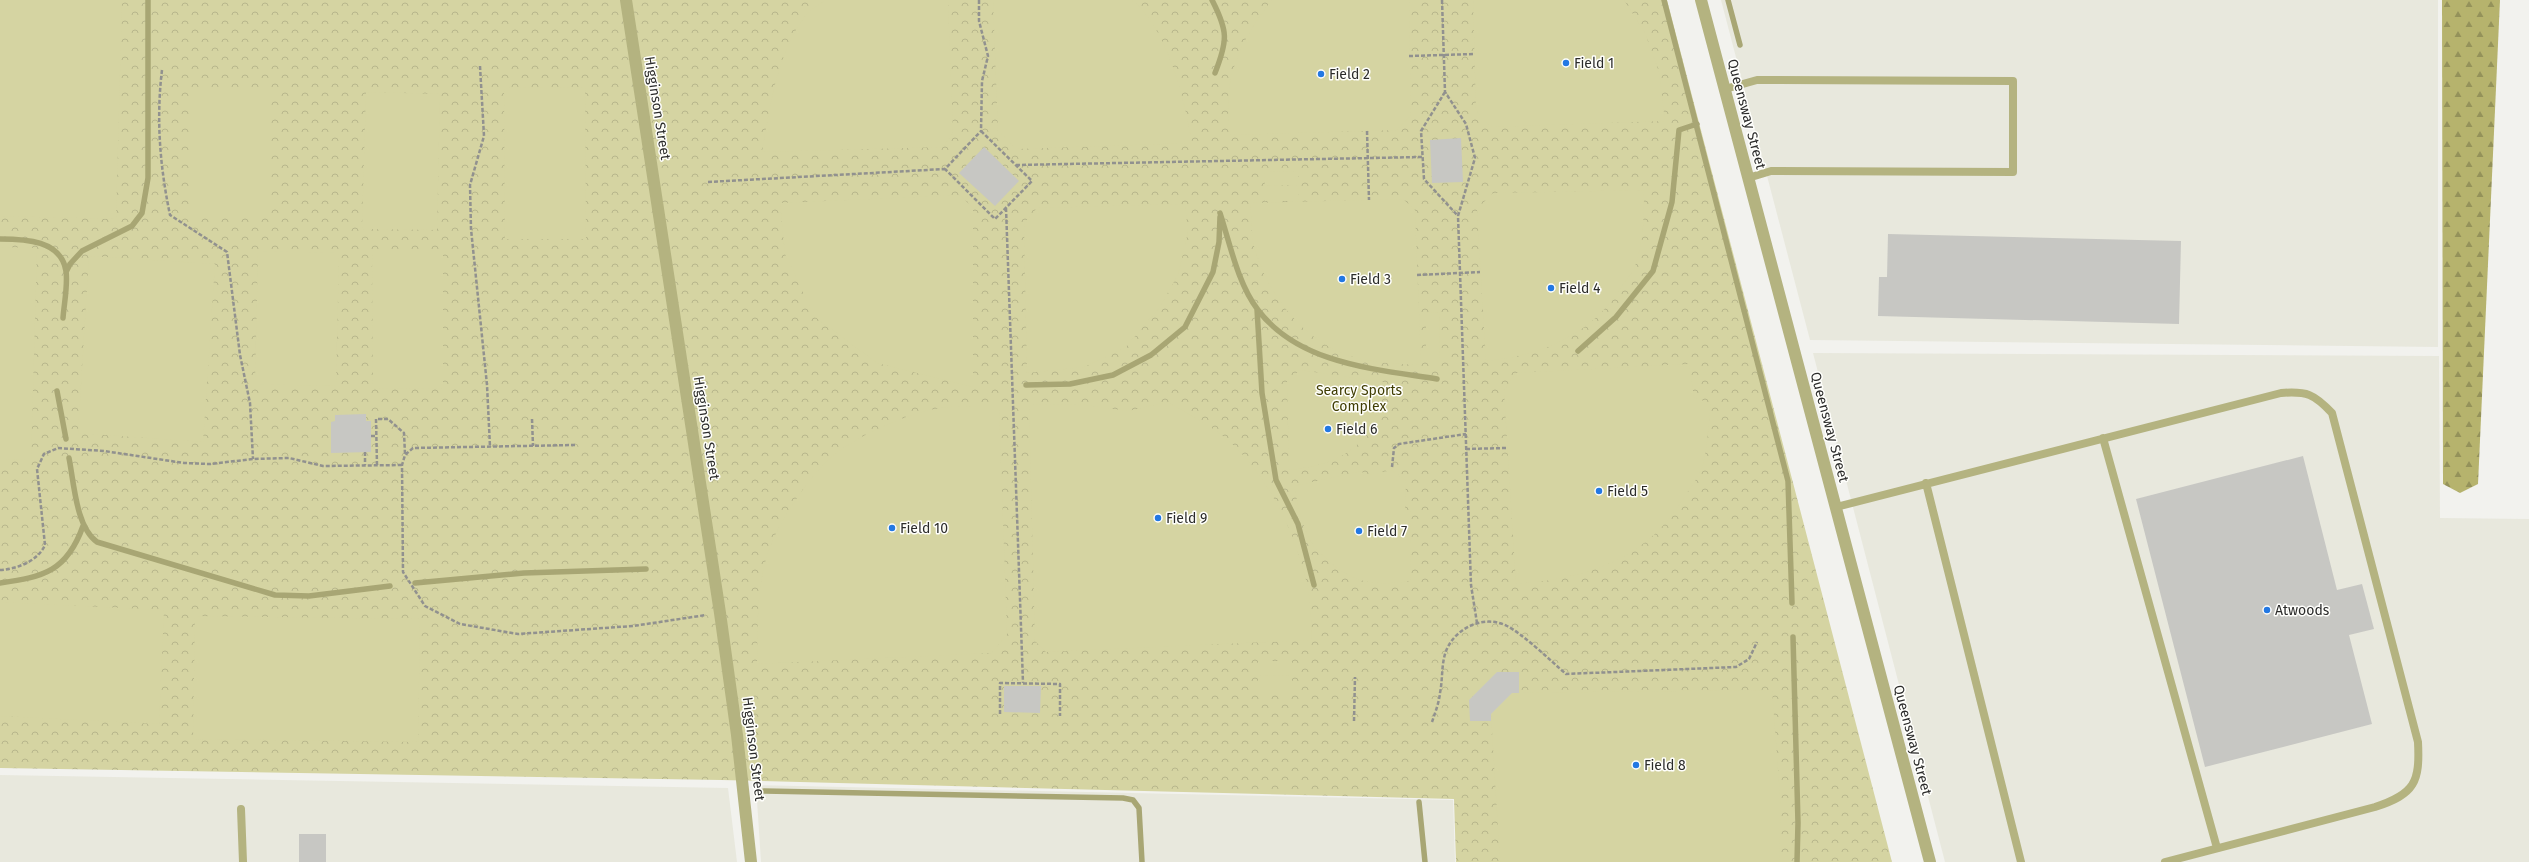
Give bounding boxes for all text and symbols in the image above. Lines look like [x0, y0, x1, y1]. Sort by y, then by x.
street label: Higginson Street [641, 55, 674, 162]
place label: Field 1 [1574, 55, 1614, 72]
street label: Queensway Street [1724, 57, 1770, 172]
marker: Field 1 [1561, 58, 1571, 68]
place label: Field 2 [1329, 66, 1370, 83]
marker: Field 2 [1316, 69, 1326, 79]
place label: Field 3 [1350, 271, 1391, 288]
marker: Field 3 [1337, 274, 1347, 284]
place label: Field 4 [1559, 280, 1601, 297]
marker: Field 4 [1546, 283, 1556, 293]
street label: Queensway Street [1807, 370, 1853, 485]
street label: Higginson Street [690, 375, 723, 482]
park label: Searcy Sports Complex [1316, 382, 1403, 415]
place label: Field 6 [1336, 421, 1378, 438]
marker: Field 6 [1323, 424, 1333, 434]
place label: Field 5 [1607, 483, 1648, 500]
marker: Field 5 [1594, 486, 1604, 496]
place label: Field 9 [1166, 510, 1207, 527]
marker: Field 9 [1153, 513, 1163, 523]
place label: Field 10 [900, 520, 948, 537]
marker: Field 10 [887, 523, 897, 533]
place label: Field 7 [1367, 523, 1407, 540]
marker: Field 7 [1354, 526, 1364, 536]
place label: Atwoods [2275, 602, 2330, 619]
marker: Atwoods [2262, 605, 2272, 615]
street label: Queensway Street [1890, 683, 1936, 798]
street label: Higginson Street [739, 696, 768, 803]
place label: Field 8 [1644, 757, 1686, 774]
marker: Field 8 [1631, 760, 1641, 770]

